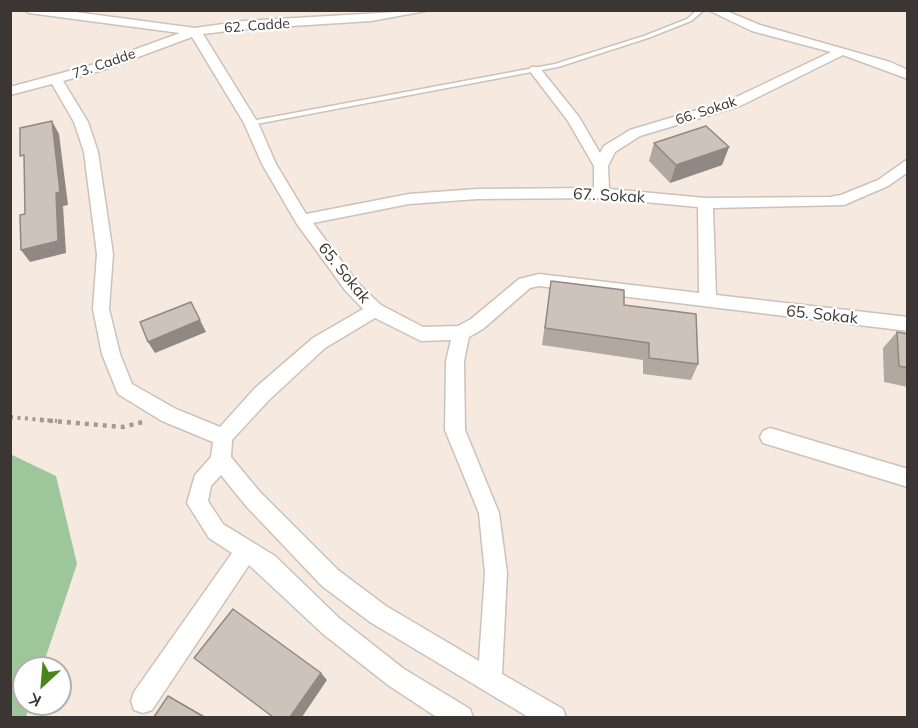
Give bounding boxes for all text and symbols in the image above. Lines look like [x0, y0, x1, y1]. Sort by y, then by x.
street label: 62. Cadde [224, 15, 290, 37]
street label: 73. Cadde [70, 45, 138, 83]
street label: 66. Sokak [673, 93, 739, 129]
street label: 67. Sokak [572, 185, 646, 207]
street label: 65. Sokak [314, 239, 374, 307]
street label: 65. Sokak [785, 302, 859, 328]
north arrow [12, 656, 72, 716]
text: K [26, 689, 44, 712]

